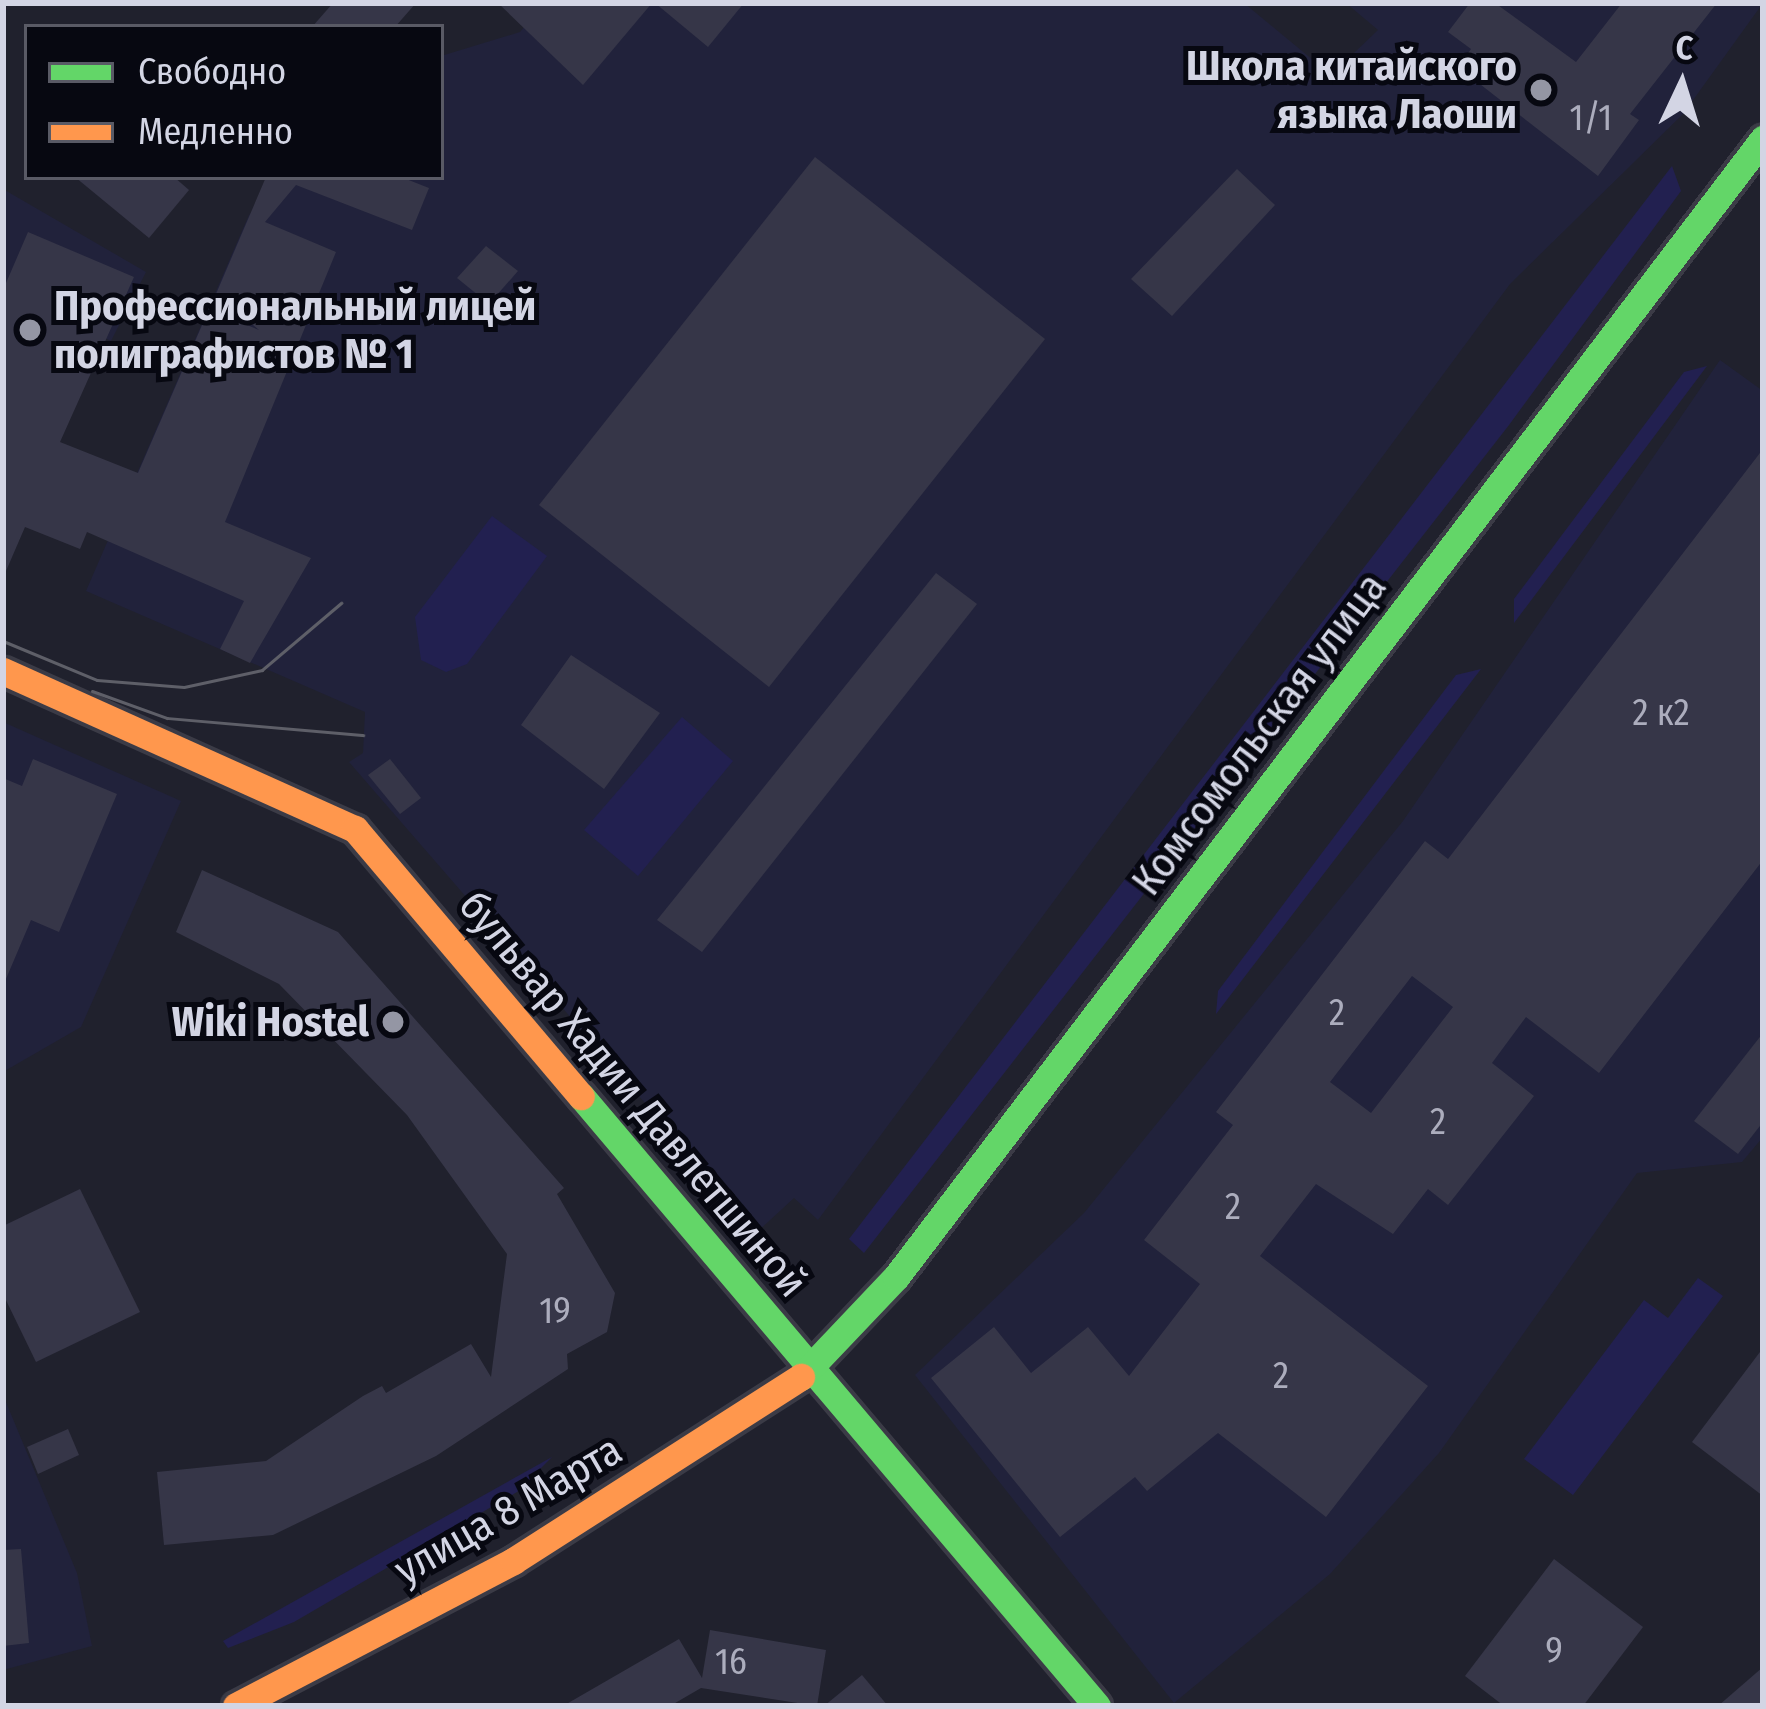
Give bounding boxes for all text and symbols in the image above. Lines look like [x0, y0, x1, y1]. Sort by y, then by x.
legend [24, 24, 444, 180]
north arrow [1622, 24, 1742, 144]
text: С [1674, 28, 1695, 69]
place label: Школа китайского языка Лаоши [1186, 41, 1517, 140]
text: Свободно [138, 50, 286, 94]
marker: Школа китайского языка Лаоши [1528, 77, 1554, 103]
house number: 1/1 [1570, 97, 1612, 141]
text: Медленно [138, 110, 293, 154]
place label: Профессиональный лицей полиграфистов № 1 [54, 281, 536, 380]
marker: Профессиональный лицей полиграфистов № 1 [17, 317, 43, 343]
street label: Комсомольская улица [1121, 563, 1397, 905]
house number: 2 к2 [1632, 692, 1690, 736]
street label: бульвар Хадии Давлетшиной [448, 881, 818, 1307]
house number: 2 [1329, 992, 1345, 1036]
place label: Wiki Hostel [172, 997, 369, 1047]
marker: Wiki Hostel [380, 1009, 406, 1035]
house number: 2 [1430, 1101, 1446, 1145]
house number: 2 [1225, 1186, 1241, 1230]
house number: 19 [539, 1290, 571, 1334]
house number: 2 [1273, 1355, 1289, 1399]
street label: улица 8 Марта [385, 1425, 631, 1595]
house number: 9 [1545, 1630, 1563, 1674]
house number: 16 [715, 1641, 747, 1685]

